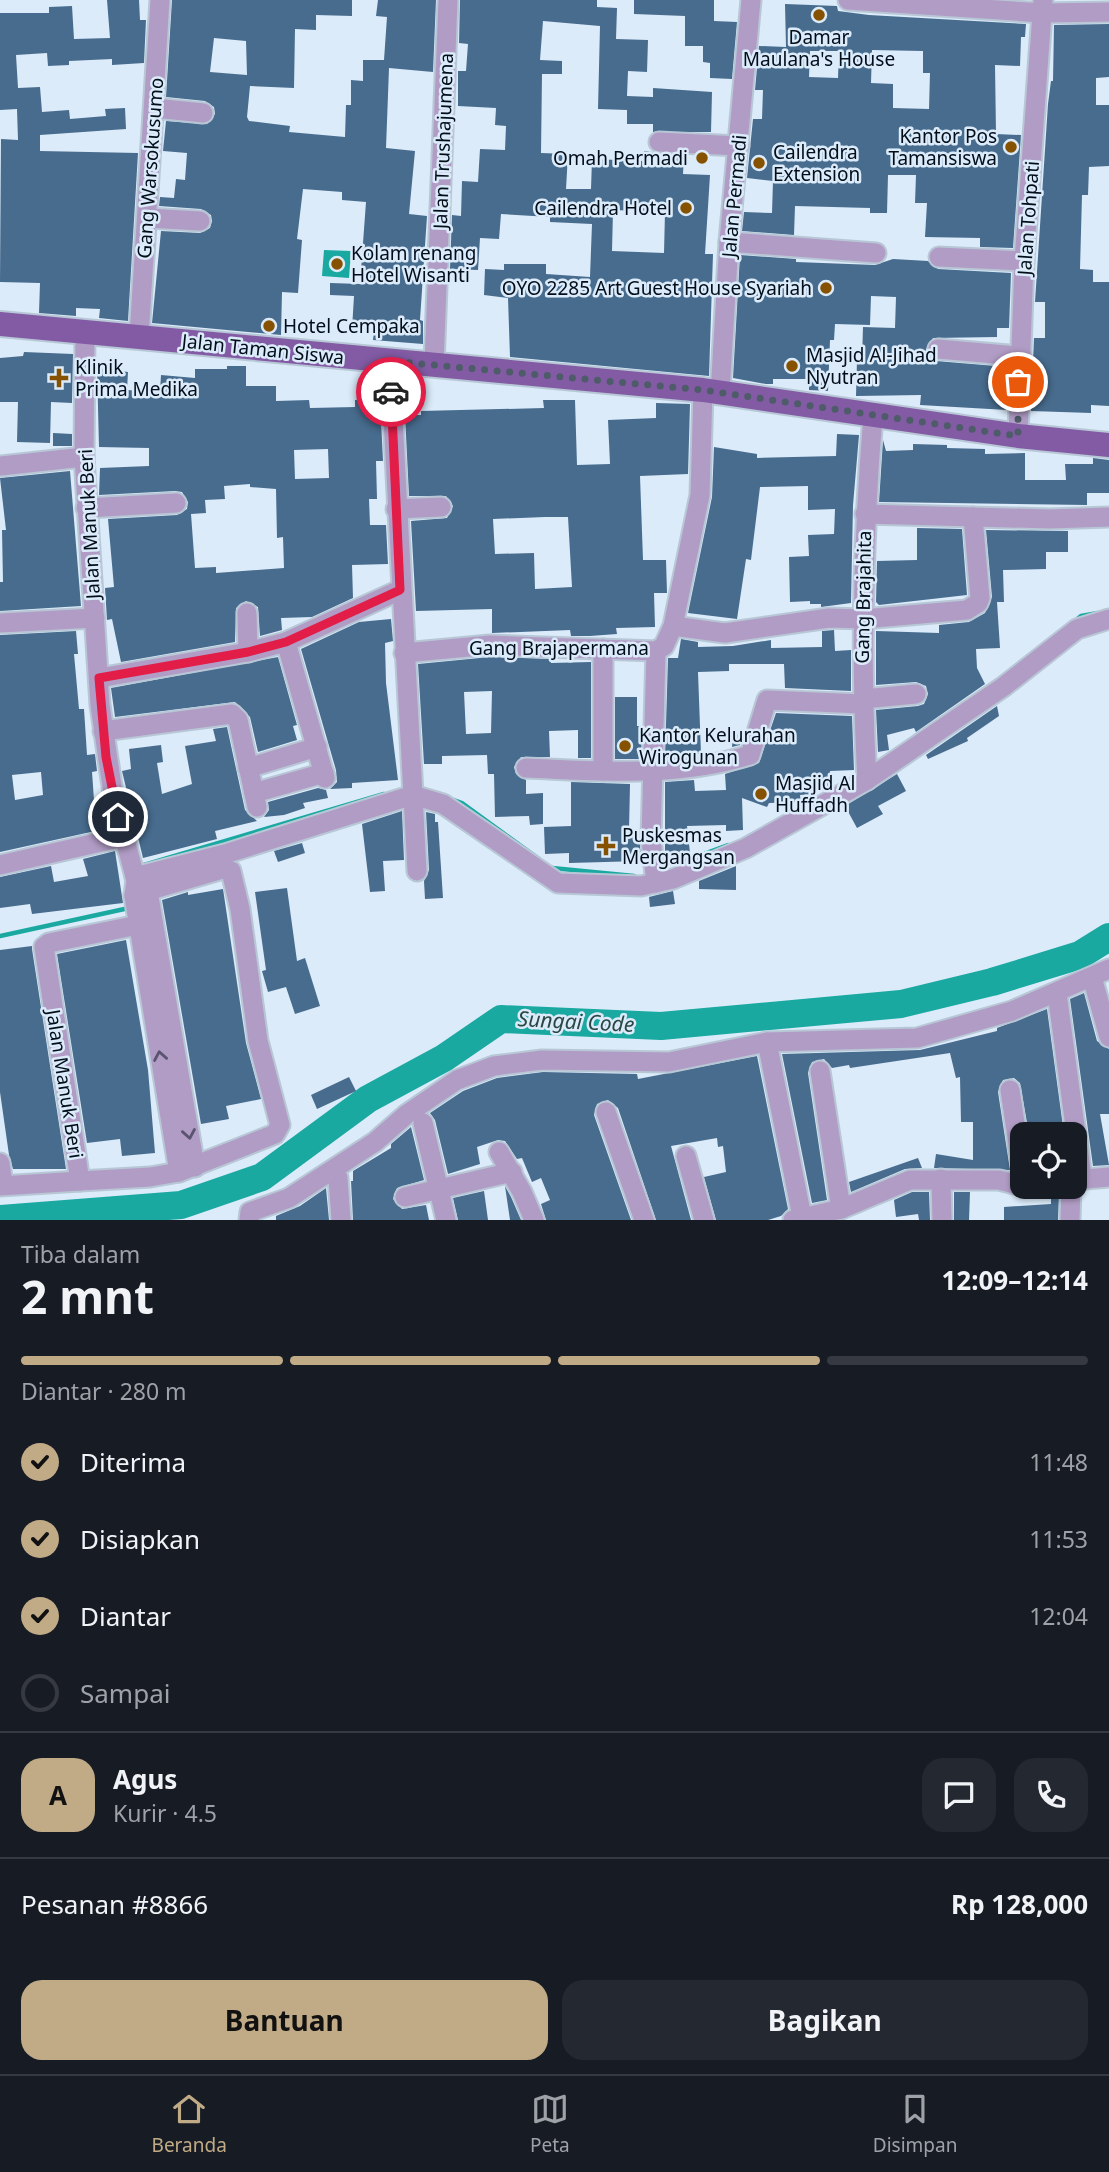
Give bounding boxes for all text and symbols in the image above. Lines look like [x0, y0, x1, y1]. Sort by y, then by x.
marker: Damar Maulana's House [811, 7, 827, 23]
place label: Damar Maulana's House [743, 24, 895, 72]
street label: Jalan Trushajumena [427, 52, 459, 232]
street label: Gang Warsokusumo [131, 77, 169, 259]
place label: Kantor Pos Tamansiswa [888, 123, 997, 171]
street label: Jalan Permadi [716, 134, 752, 260]
place label: Cailendra Extension [773, 139, 860, 187]
marker: Kantor Pos Tamansiswa [1003, 139, 1019, 155]
place label: Omah Permadi [553, 145, 688, 171]
marker: Omah Permadi [694, 150, 710, 166]
marker: Cailendra Extension [751, 155, 767, 171]
street label: Jalan Tohpati [1011, 160, 1045, 278]
place label: Cailendra Hotel [534, 195, 672, 221]
marker: Cailendra Hotel [678, 200, 694, 216]
place label: Kolam renang Hotel Wisanti [351, 240, 477, 288]
marker: Kolam renang Hotel Wisanti [329, 256, 345, 272]
place label: OYO 2285 Art Guest House Syariah [502, 275, 812, 301]
marker: OYO 2285 Art Guest House Syariah [818, 280, 834, 296]
place label: Hotel Cempaka [283, 313, 420, 339]
marker: Hotel Cempaka [261, 318, 277, 334]
street label: Jalan Taman Siswa [179, 327, 345, 370]
place label: Masjid Al-Jihad Nyutran [806, 342, 937, 390]
pin [988, 352, 1048, 412]
place label: Klinik Prima Medika [75, 354, 198, 402]
courier [356, 357, 426, 427]
marker: Masjid Al-Jihad Nyutran [784, 358, 800, 374]
icon: bag [999, 363, 1037, 401]
marker: Klinik Prima Medika [49, 368, 69, 388]
icon: car [372, 373, 410, 411]
street label: Jalan Manuk Beri [72, 448, 106, 602]
street label: Gang Brajahita [849, 530, 877, 664]
street label: Gang Brajapermana [469, 635, 649, 661]
place label: Kantor Kelurahan Wirogunan [639, 722, 796, 770]
marker: Kantor Kelurahan Wirogunan [617, 738, 633, 754]
place label: Masjid Al Huffadh [775, 770, 855, 818]
marker: Masjid Al Huffadh [753, 786, 769, 802]
pin [88, 787, 148, 847]
icon: home [99, 798, 137, 836]
place label: Puskesmas Mergangsan [622, 822, 735, 870]
marker: Puskesmas Mergangsan [596, 836, 616, 856]
water label: Sungai Code [517, 1004, 635, 1038]
street label: Jalan Manuk Beri [40, 1006, 90, 1160]
one-way arrow [153, 1050, 168, 1062]
map controls [1010, 1122, 1087, 1199]
button: locate [1010, 1122, 1087, 1199]
one-way arrow [181, 1128, 196, 1140]
text: Tiba dalam [21, 1238, 140, 1270]
text: 12:09–12:14 [941, 1262, 1088, 1298]
text: 2 mnt [21, 1265, 154, 1327]
text: Diantar · 280 m [21, 1375, 187, 1407]
icon: check [21, 1443, 59, 1481]
text: Diterima [80, 1444, 186, 1480]
text: 11:48 [1029, 1446, 1088, 1478]
icon: check [21, 1520, 59, 1558]
text: Disiapkan [80, 1521, 200, 1557]
text: 11:53 [1029, 1523, 1088, 1555]
icon: check [21, 1597, 59, 1635]
text: Diantar [80, 1598, 171, 1634]
text: 12:04 [1029, 1600, 1088, 1632]
text: Sampai [80, 1675, 170, 1711]
button: chat [922, 1758, 996, 1832]
button: phone [1014, 1758, 1088, 1832]
text: Agus [113, 1761, 177, 1797]
text: A [49, 1777, 67, 1813]
text: Kurir · 4.5 [113, 1797, 217, 1829]
text: Pesanan #8866 [21, 1886, 208, 1922]
text: Rp 128,000 [951, 1886, 1088, 1922]
button: Bantuan [21, 1980, 548, 2060]
button: Bagikan [562, 1980, 1088, 2060]
tab: Beranda [152, 2090, 227, 2158]
tab: Peta [530, 2090, 570, 2158]
tab: Disimpan [873, 2090, 957, 2158]

